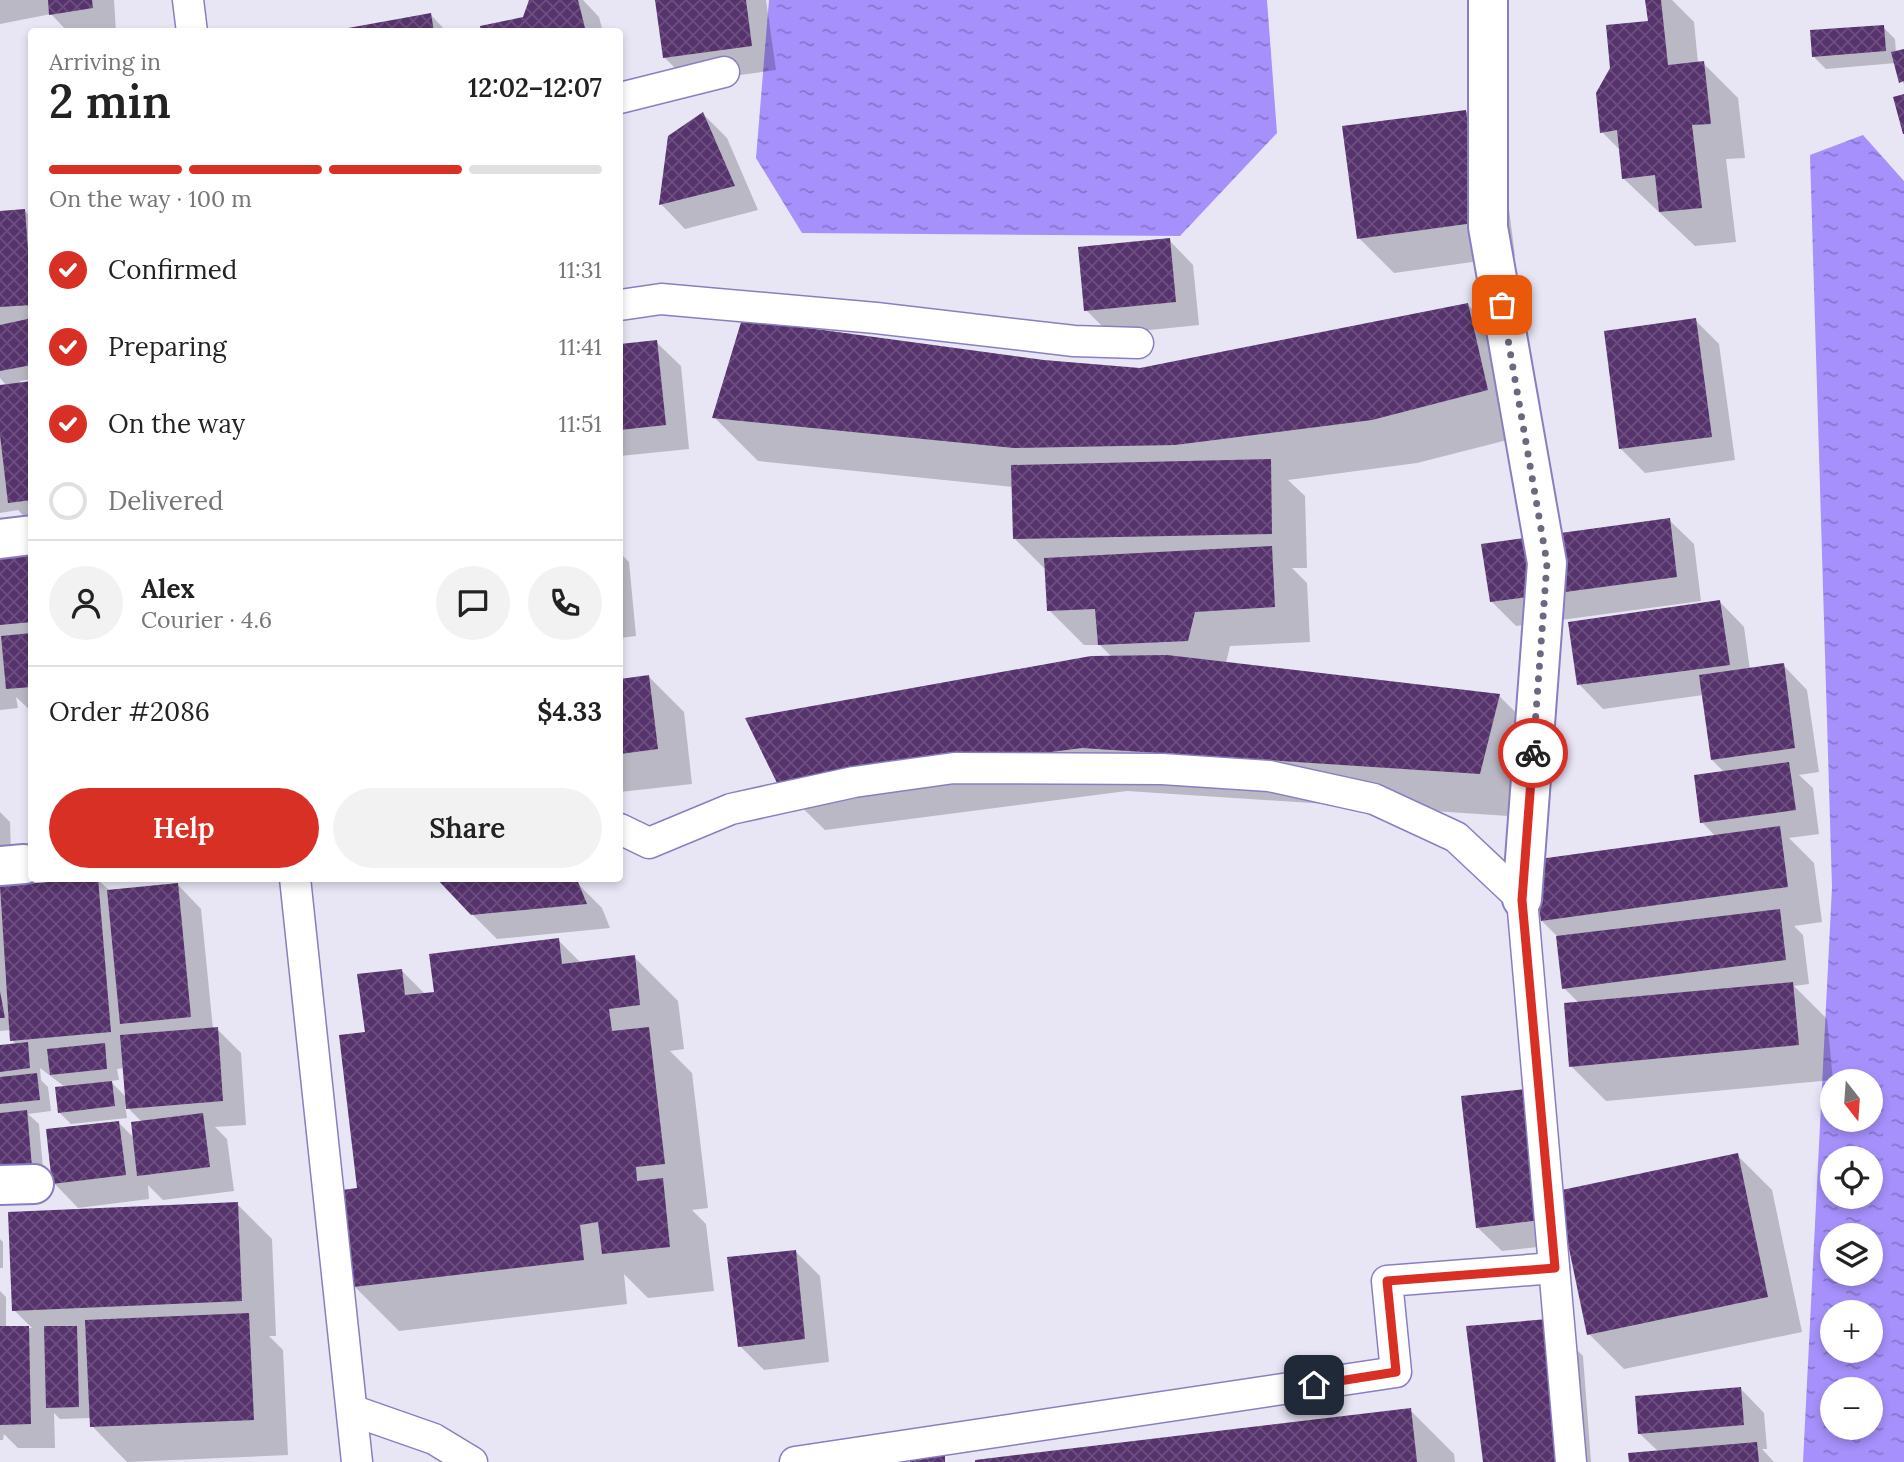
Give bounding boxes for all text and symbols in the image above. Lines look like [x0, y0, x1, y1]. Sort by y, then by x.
text: Arriving in [49, 47, 161, 76]
text: 12:02–12:07 [468, 71, 602, 104]
text: 2 min [49, 72, 171, 131]
text: On the way · 100 m [49, 184, 252, 213]
icon: check [49, 251, 87, 289]
text: Confirmed [108, 253, 237, 286]
text: 11:31 [558, 255, 602, 284]
pin [1472, 275, 1532, 335]
icon: bag [1483, 286, 1521, 324]
icon: check [49, 328, 87, 366]
text: Preparing [108, 330, 227, 363]
text: 11:41 [559, 332, 602, 361]
icon: check [49, 405, 87, 443]
text: On the way [108, 407, 245, 440]
text: 11:51 [559, 409, 602, 438]
text: Delivered [108, 484, 224, 517]
button: person [49, 566, 123, 640]
button: chat [436, 566, 510, 640]
button: phone [528, 566, 602, 640]
text: Alex [141, 572, 195, 605]
text: Courier · 4.6 [141, 605, 272, 634]
text: Order #2086 [49, 695, 210, 728]
text: $4.33 [537, 695, 602, 728]
courier [1498, 718, 1568, 788]
icon: bike [1514, 734, 1552, 772]
button: Help [49, 788, 319, 868]
button: Share [333, 788, 602, 868]
north arrow [1820, 1069, 1883, 1132]
map controls [1820, 1069, 1883, 1440]
button: locate [1820, 1146, 1883, 1209]
button: layers [1820, 1223, 1883, 1286]
button: + [1820, 1300, 1883, 1363]
pin [1284, 1355, 1344, 1415]
icon: home [1295, 1366, 1333, 1404]
button: − [1820, 1377, 1883, 1440]

